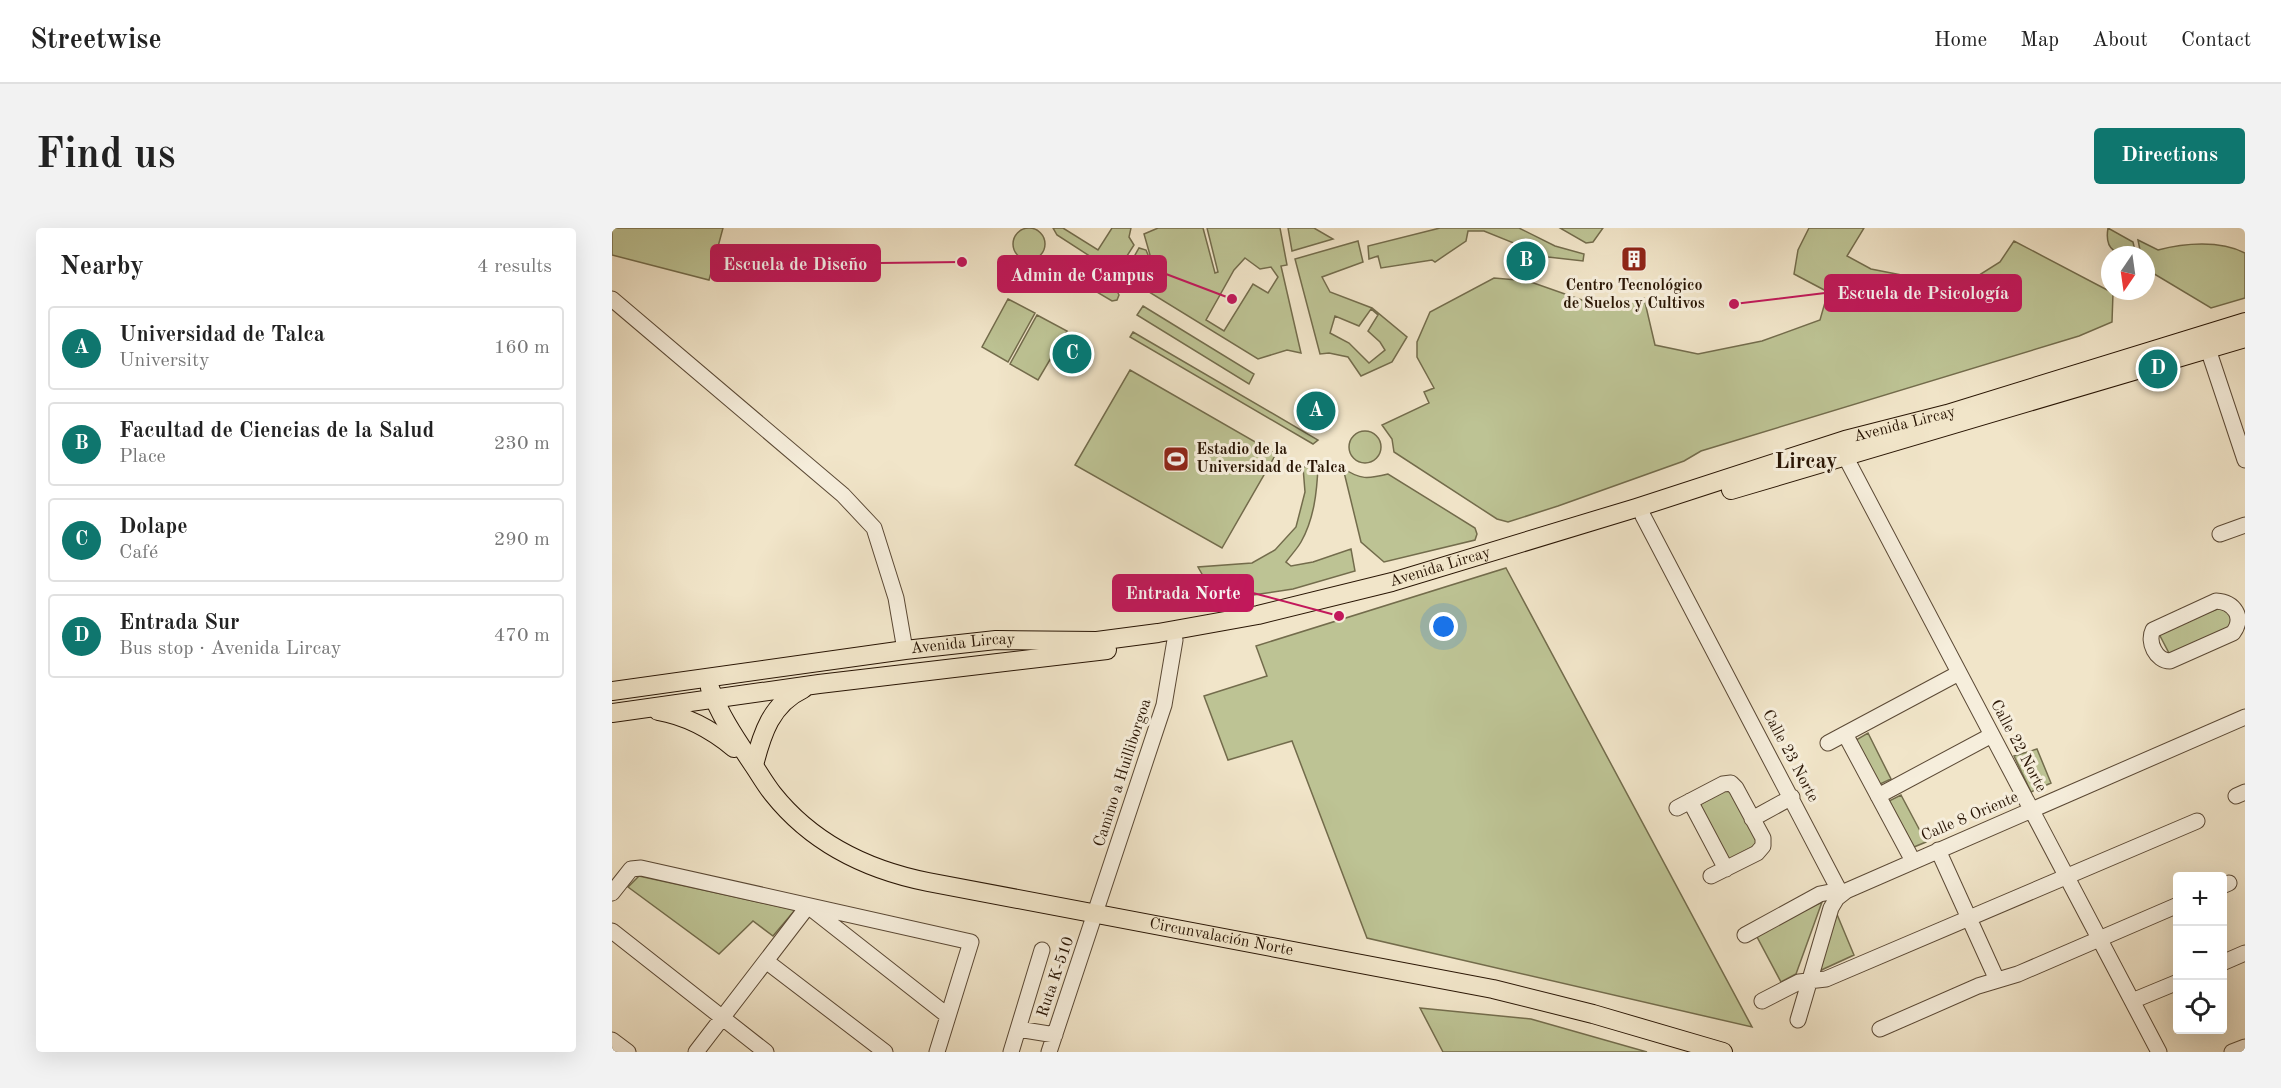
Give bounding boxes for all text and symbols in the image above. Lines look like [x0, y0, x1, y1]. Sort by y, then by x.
text: Streetwise [30, 27, 162, 55]
text: Home [1934, 30, 1987, 51]
text: Map [2020, 30, 2059, 51]
text: About [2092, 30, 2148, 51]
text: Contact [2181, 30, 2251, 51]
button: Directions [2094, 128, 2245, 184]
text: Find us [36, 135, 175, 177]
pin: B [1506, 238, 1546, 284]
building icon: Centro Tecnológico de Suelos y Cultivos [1619, 244, 1649, 274]
callout: Escuela de Diseño [711, 245, 880, 281]
north arrow [2101, 246, 2155, 300]
text: Nearby [60, 254, 144, 280]
text: Escuela de Diseño [723, 256, 867, 274]
callout: Admin de Campus [998, 256, 1166, 292]
text: 4 results [477, 257, 552, 277]
text: Admin de Campus [1010, 267, 1154, 285]
callout: Escuela de Psicología [1825, 275, 2021, 311]
place label: Centro Tecnológico de Suelos y Cultivos [1563, 278, 1705, 312]
text: Escuela de Psicología [1837, 285, 2009, 303]
text: Universidad de Talca [119, 324, 325, 346]
pin: C [1052, 332, 1092, 376]
text: A [74, 338, 89, 358]
text: 160 m [494, 338, 550, 358]
pin: D [2138, 346, 2178, 392]
text: University [119, 351, 210, 371]
pin: A [1296, 388, 1336, 434]
street label: Avenida Lircay [1852, 404, 1958, 445]
text: Facultad de Ciencias de la Salud [119, 420, 434, 442]
text: B [74, 434, 89, 454]
text: 230 m [494, 434, 550, 454]
place label: Estadio de la Universidad de Talca [1196, 442, 1346, 476]
sports icon: Estadio de la Universidad de Talca [1161, 444, 1191, 474]
text: Place [119, 447, 166, 467]
district label: Lircay [1774, 451, 1838, 473]
text: Dolape [119, 516, 188, 538]
text: C [75, 530, 88, 550]
text: 290 m [494, 530, 550, 550]
text: Café [119, 543, 158, 563]
street label: Avenida Lircay [1388, 544, 1493, 590]
callout: Entrada Norte [1113, 575, 1253, 611]
text: Entrada Norte [1125, 585, 1241, 603]
text: Entrada Sur [119, 612, 240, 634]
your location [1429, 612, 1458, 641]
text: D [74, 626, 89, 646]
text: 470 m [494, 626, 550, 646]
street label: Avenida Lircay [910, 632, 1016, 657]
text: Bus stop · Avenida Lircay [119, 639, 341, 659]
street label: Camino a Huilliborgoa [1091, 697, 1155, 849]
street label: Calle 22 Norte [1987, 697, 2049, 795]
street label: Calle 23 Norte [1759, 707, 1821, 805]
street label: Calle 8 Oriente [1919, 789, 2021, 845]
map controls [2173, 872, 2227, 1034]
button: + [2173, 872, 2227, 926]
street label: Circunvalación Norte [1148, 916, 1294, 959]
button: − [2173, 926, 2227, 980]
street label: Ruta K-510 [1035, 935, 1077, 1019]
button: locate [2173, 980, 2227, 1034]

